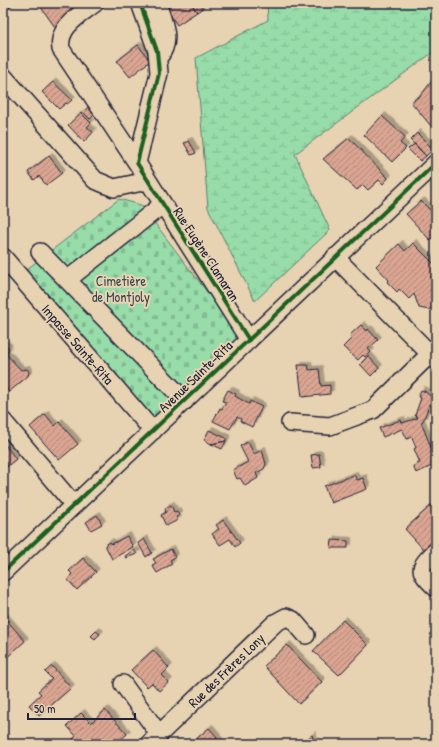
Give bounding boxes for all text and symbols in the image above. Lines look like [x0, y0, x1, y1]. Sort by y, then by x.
street label: Rue Eugène Clamaran [169, 203, 245, 305]
park label: Cimetière de Montjoly [92, 271, 150, 307]
street label: Impasse Sainte-Rita [37, 300, 119, 389]
street label: Avenue Sainte-Rita [154, 335, 236, 416]
street label: Rue des Frères Lony [184, 629, 269, 712]
scale bar [28, 695, 135, 721]
text: 50 m [34, 700, 55, 717]

